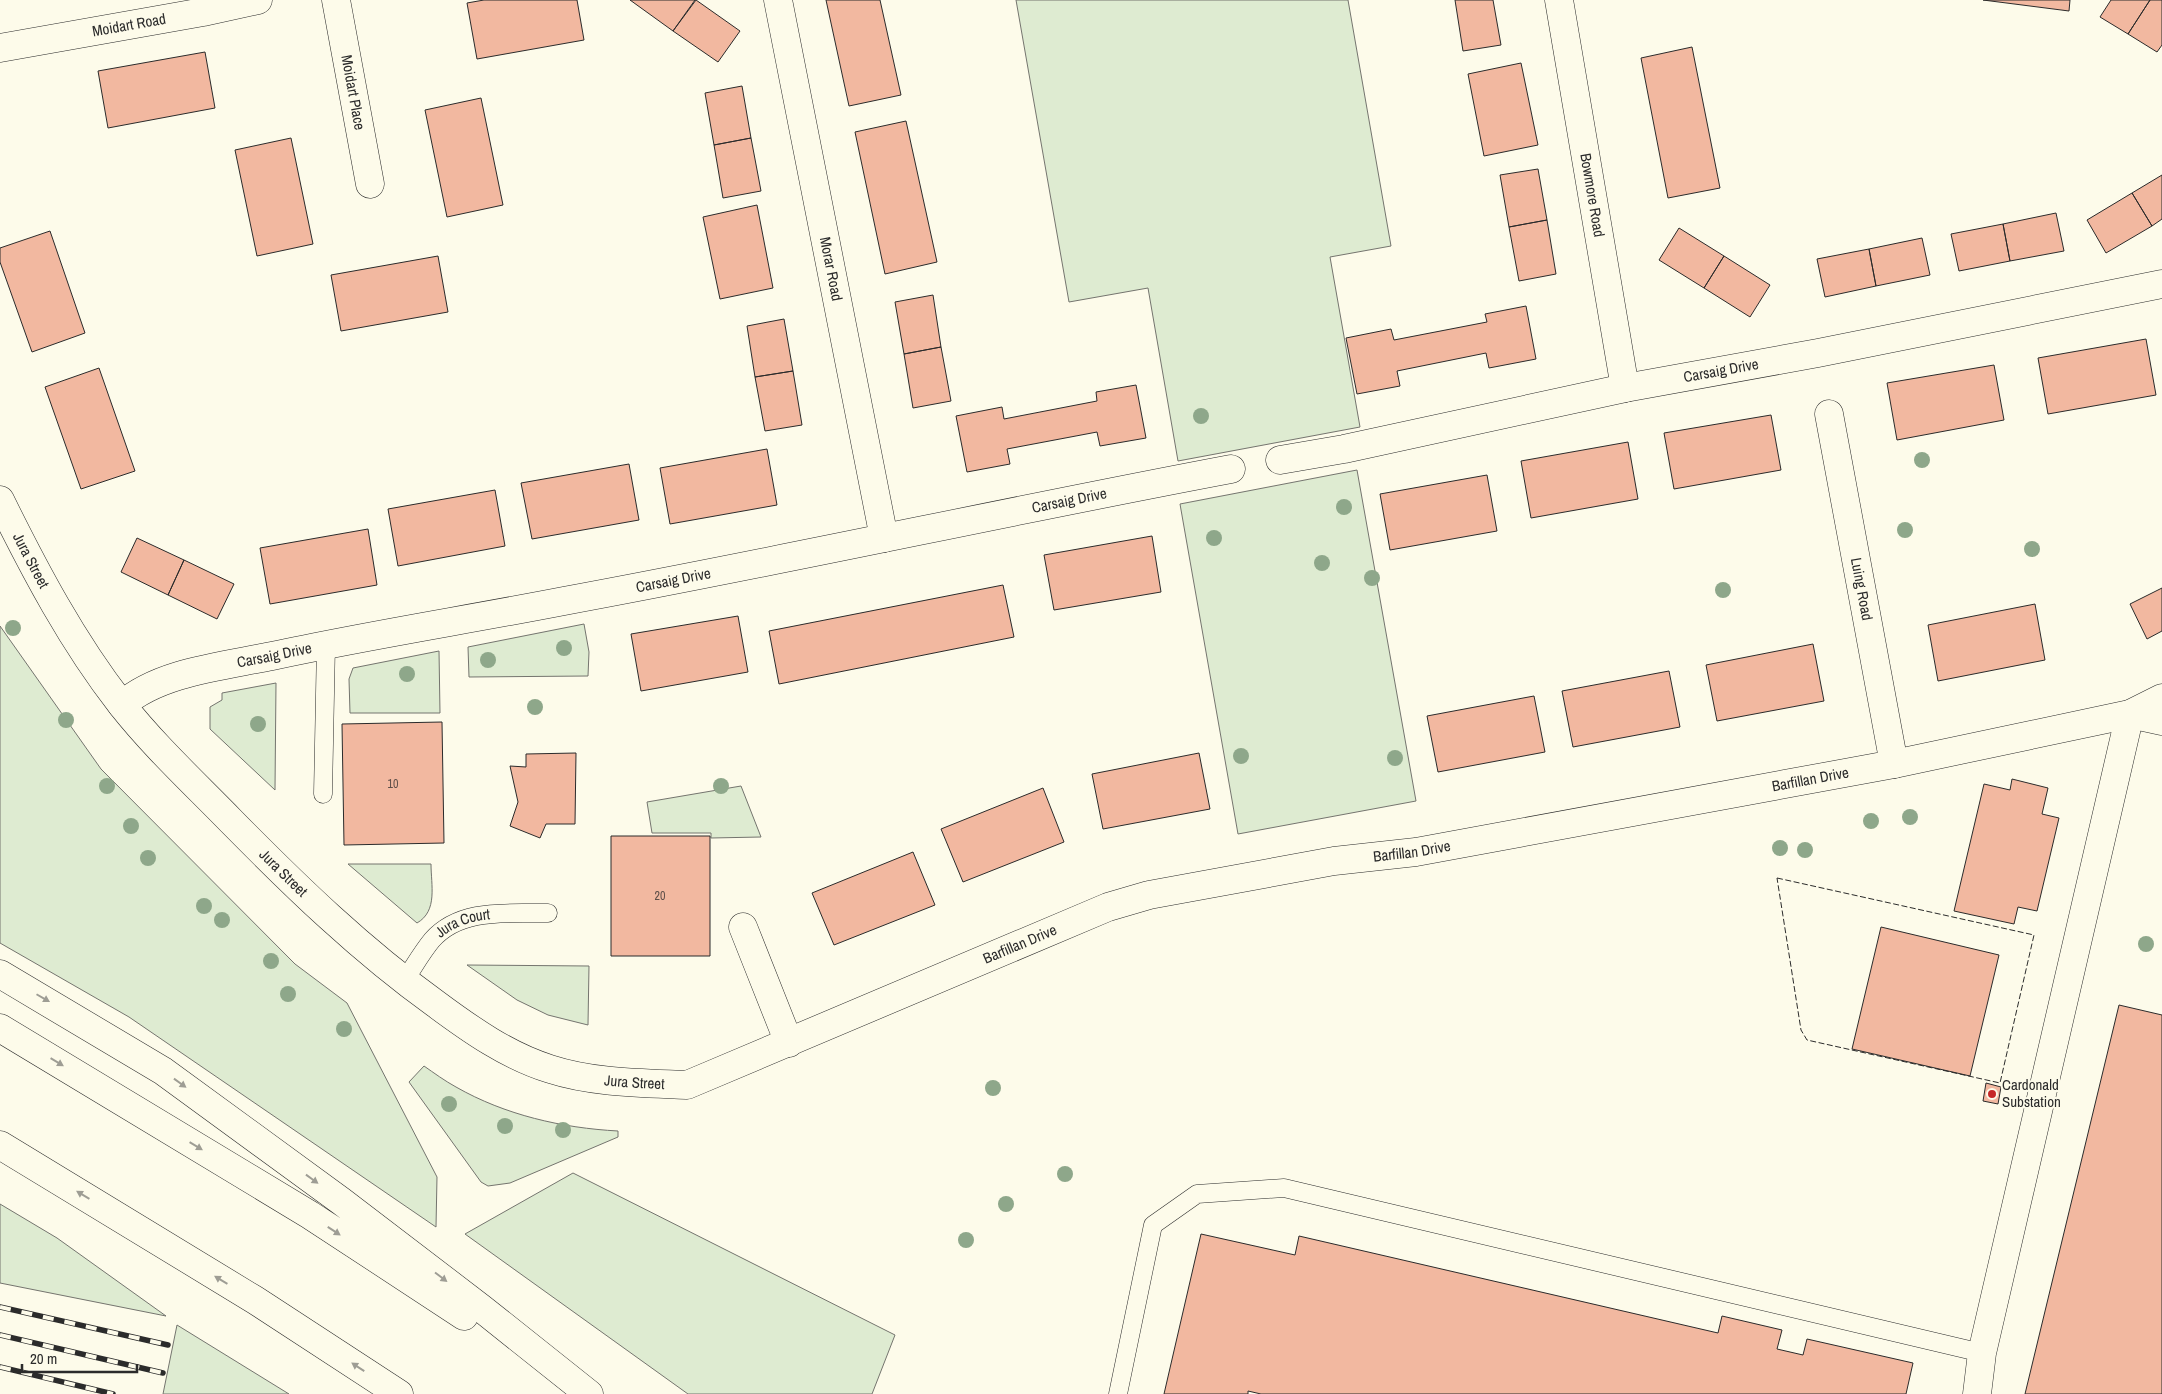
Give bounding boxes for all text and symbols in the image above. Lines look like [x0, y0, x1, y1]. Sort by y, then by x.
street label: Moidart Road [90, 8, 167, 41]
street label: Moidart Place [336, 53, 371, 132]
street label: Bowmore Road [1575, 152, 1610, 239]
street label: Morar Road [815, 235, 848, 303]
street label: Carsaig Drive [1682, 353, 1760, 387]
street label: Carsaig Drive [1030, 482, 1109, 518]
street label: Jura Street [8, 529, 55, 592]
street label: Luing Road [1846, 556, 1878, 622]
street label: Carsaig Drive [634, 562, 713, 597]
street label: Carsaig Drive [235, 637, 314, 672]
street label: Barfillan Drive [1770, 761, 1851, 796]
house number: 10 [388, 776, 398, 792]
street label: Barfillan Drive [1372, 835, 1452, 867]
street label: Jura Street [255, 844, 313, 902]
house number: 20 [655, 888, 665, 904]
street label: Jura Court [430, 903, 492, 942]
street label: Barfillan Drive [980, 919, 1060, 969]
one-way arrow [36, 993, 49, 1002]
one-way arrow [51, 1057, 64, 1066]
street label: Jura Street [603, 1069, 666, 1094]
place label: Cardonald Substation [2002, 1074, 2061, 1112]
one-way arrow [174, 1078, 187, 1088]
marker: Cardonald Substation [1986, 1088, 1998, 1100]
one-way arrow [189, 1141, 203, 1151]
one-way arrow [305, 1174, 318, 1184]
one-way arrow [76, 1190, 89, 1200]
one-way arrow [328, 1227, 341, 1236]
one-way arrow [434, 1272, 447, 1283]
one-way arrow [215, 1275, 228, 1284]
scale bar [22, 1342, 138, 1374]
text: 20 m [30, 1348, 57, 1369]
one-way arrow [351, 1363, 365, 1372]

